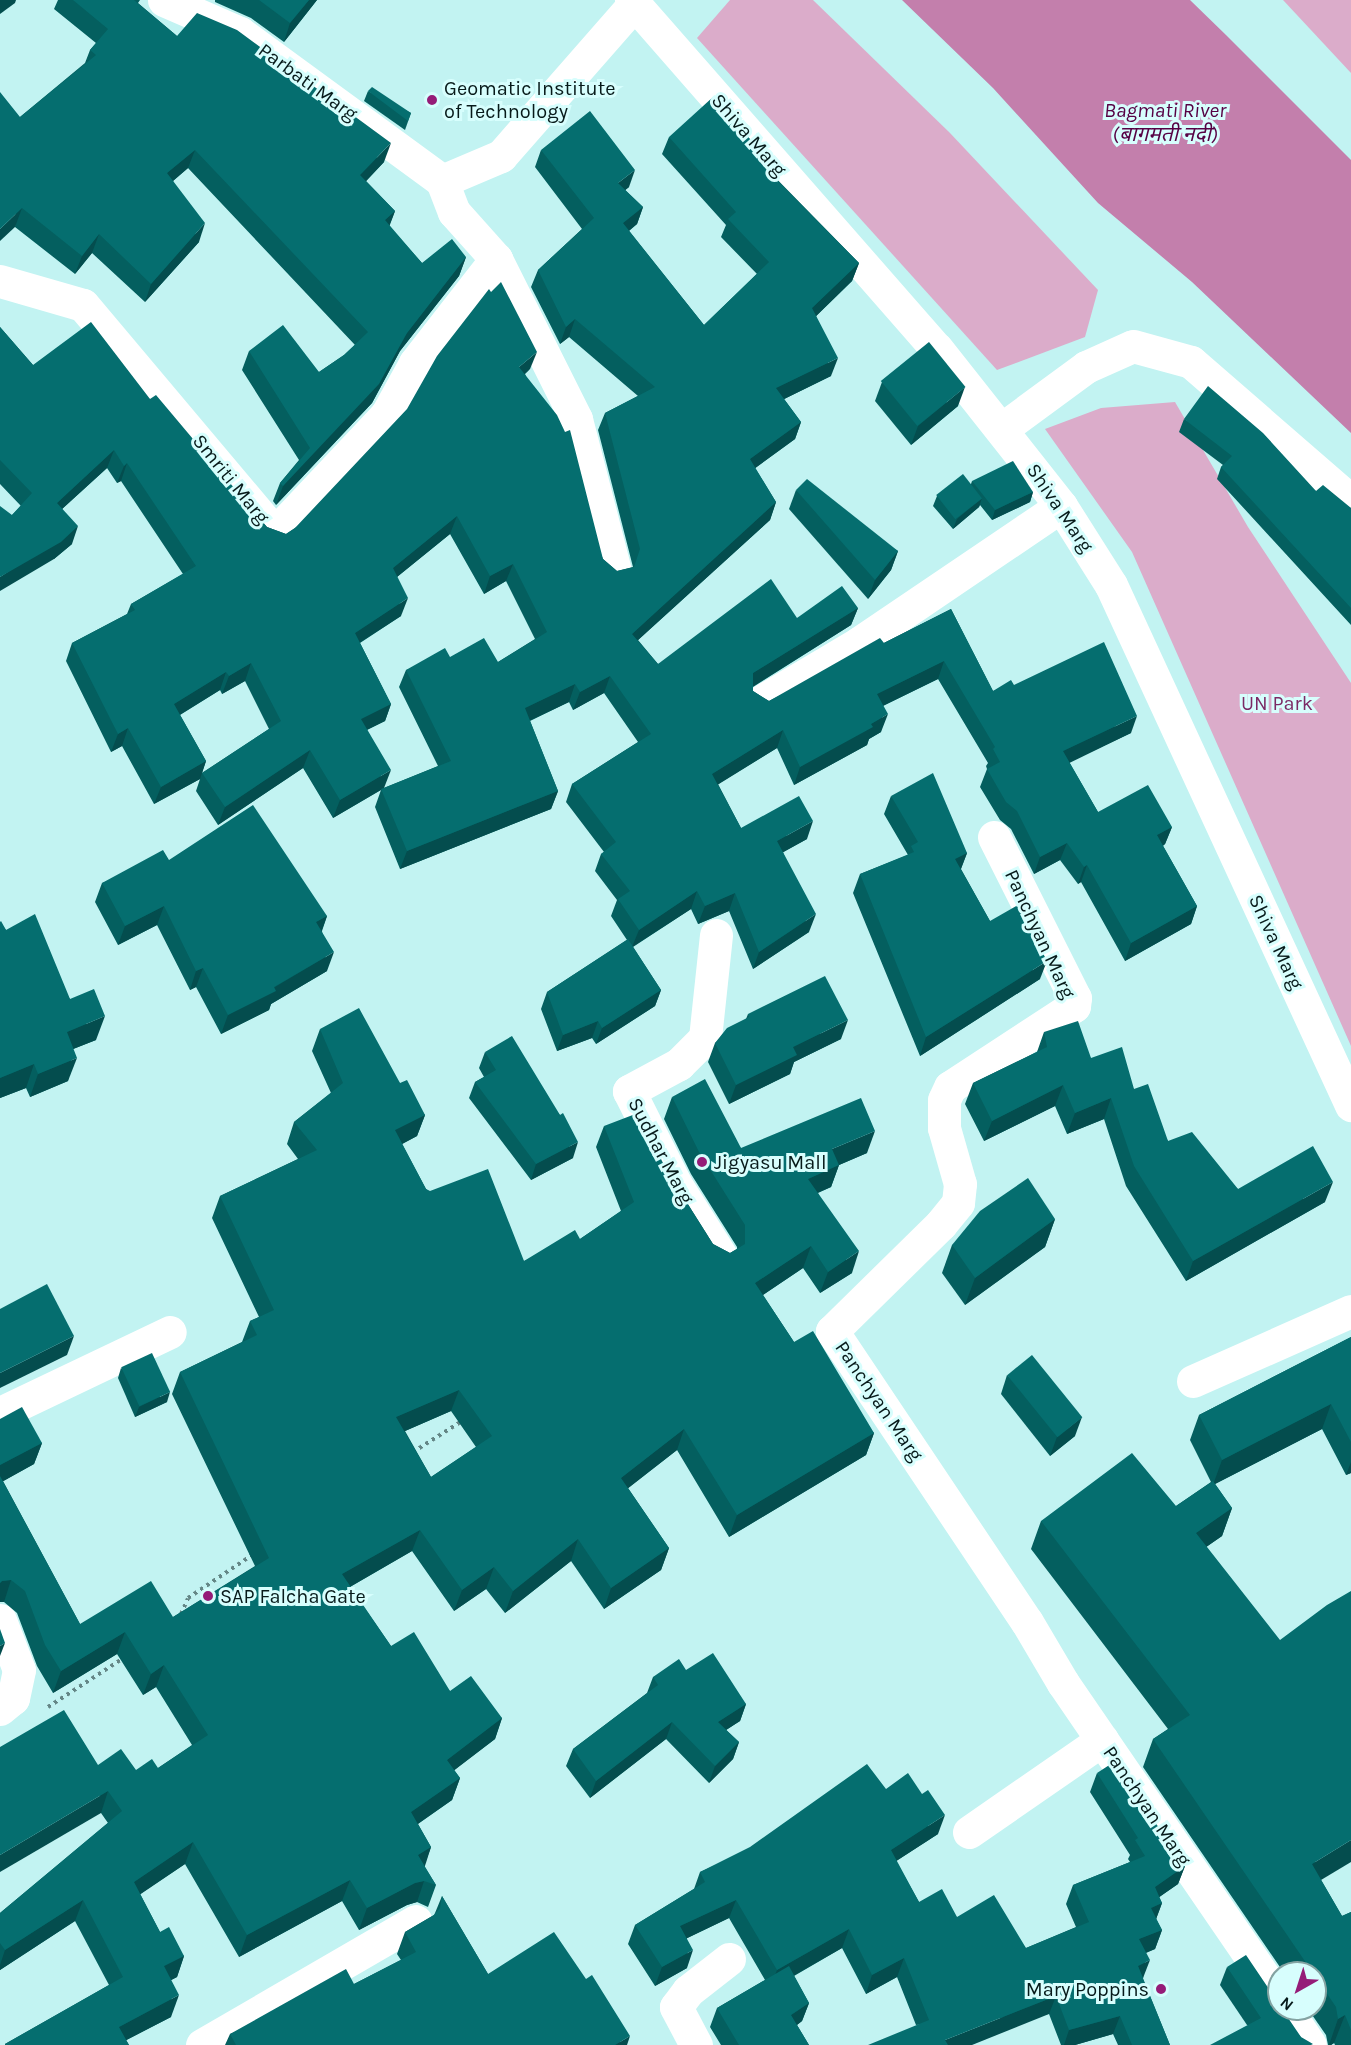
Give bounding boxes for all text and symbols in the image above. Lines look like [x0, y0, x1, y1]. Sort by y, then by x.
street label: Parbati Marg [254, 38, 362, 126]
place label: Geomatic Institute of Technology [444, 77, 615, 124]
street label: Shiva Marg [706, 89, 792, 181]
marker: Geomatic Institute of Technology [425, 93, 439, 107]
water label: Bagmati River (बागमती नदी) [1104, 97, 1226, 147]
street label: Smriti Marg [188, 429, 274, 529]
street label: Shiva Marg [1022, 459, 1098, 557]
park label: UN Park [1241, 691, 1313, 715]
street label: Panchyan Marg [1000, 866, 1080, 1002]
street label: Shiva Marg [1244, 891, 1308, 993]
street label: Sudhar Marg [623, 1094, 699, 1208]
place label: Jigyasu Mall [714, 1150, 826, 1174]
marker: Jigyasu Mall [695, 1155, 709, 1169]
street label: Panchyan Marg [830, 1336, 928, 1466]
place label: SAP Falcha Gate [220, 1584, 366, 1608]
marker: SAP Falcha Gate [201, 1589, 215, 1603]
street label: Panchyan Marg [1098, 1741, 1196, 1871]
north arrow [1267, 1961, 1327, 2021]
place label: Mary Poppins [1026, 1977, 1149, 2001]
marker: Mary Poppins [1154, 1982, 1168, 1996]
text: N [1276, 1993, 1297, 2015]

